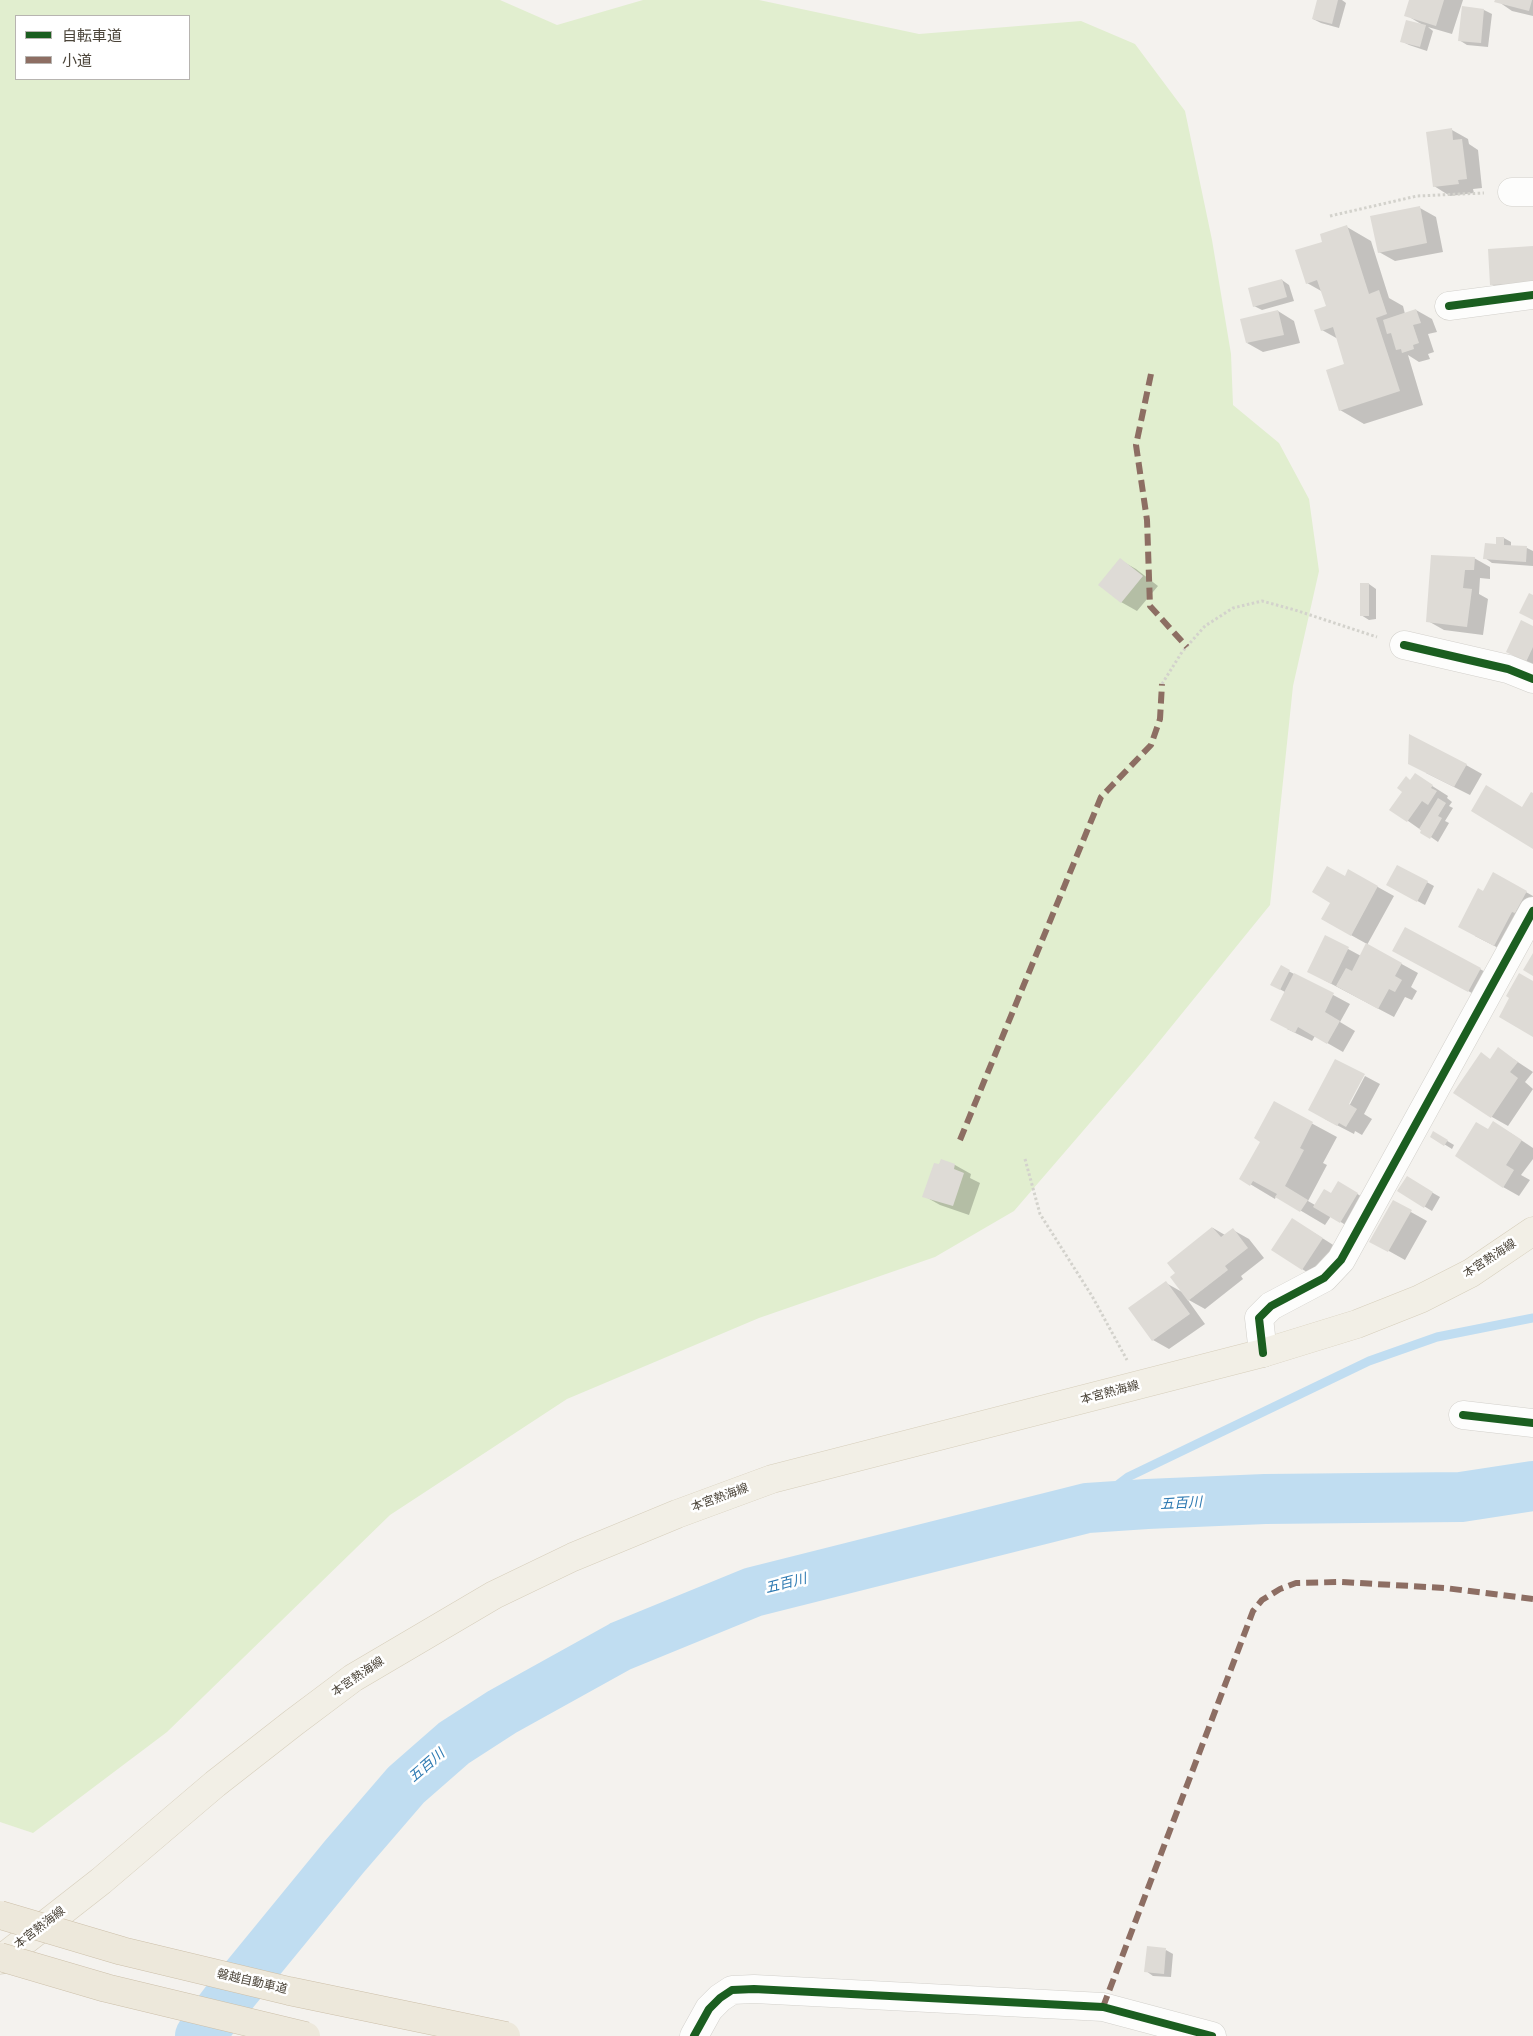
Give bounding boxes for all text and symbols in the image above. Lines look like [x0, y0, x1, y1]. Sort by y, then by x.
legend [15, 15, 190, 80]
text: 自転車道 [62, 27, 122, 45]
text: 小道 [62, 52, 92, 70]
street label: 本宮熱海線 [1461, 1237, 1519, 1281]
street label: 本宮熱海線 [1079, 1378, 1141, 1408]
street label: 本宮熱海線 [689, 1481, 751, 1515]
water label: 五百川 [1160, 1495, 1202, 1513]
water label: 五百川 [764, 1571, 808, 1597]
street label: 本宮熱海線 [329, 1654, 387, 1700]
water label: 五百川 [406, 1746, 448, 1786]
street label: 本宮熱海線 [12, 1904, 68, 1952]
street label: 磐越自動車道 [215, 1967, 289, 1997]

